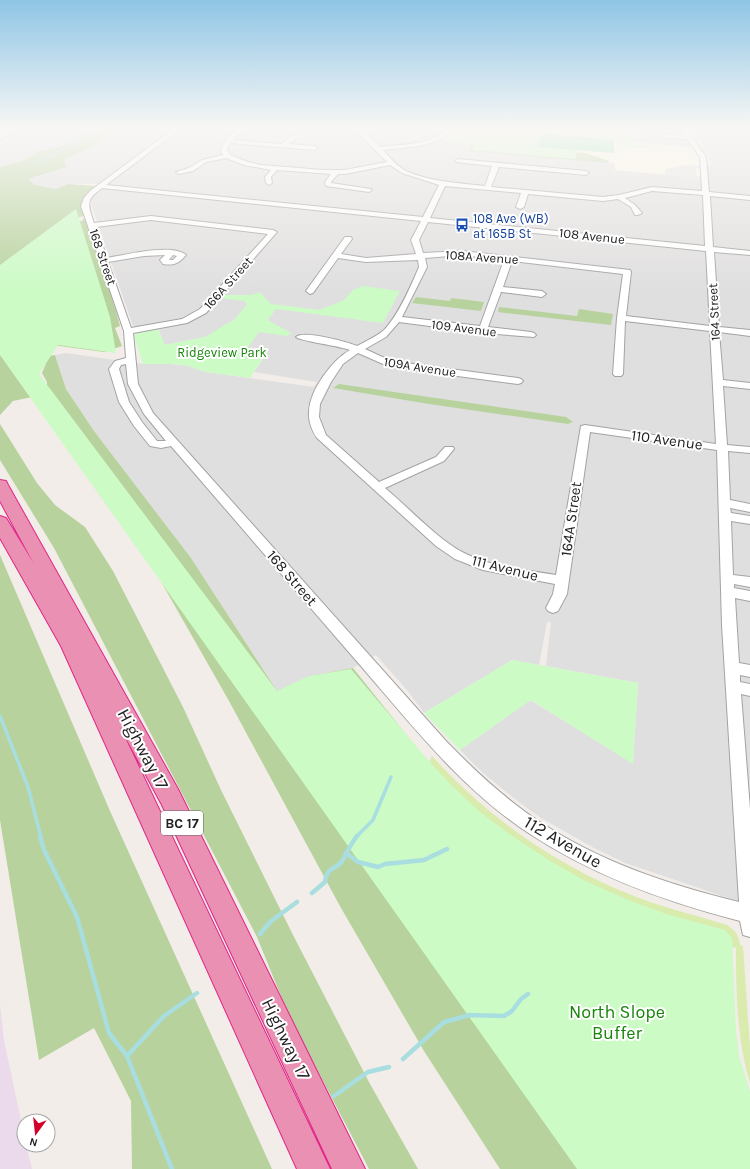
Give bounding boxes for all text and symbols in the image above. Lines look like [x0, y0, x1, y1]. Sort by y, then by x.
place label: 108 Ave (WB) at 165B St [473, 211, 549, 241]
bus stop icon: 108 Ave (WB) at 165B St [454, 217, 470, 233]
street label: 108 Avenue [558, 225, 626, 247]
street label: 168 Street [86, 227, 120, 287]
street label: 108A Avenue [445, 247, 519, 267]
street label: 166A Street [201, 254, 256, 312]
street label: 164 Street [705, 283, 723, 341]
street label: 109 Avenue [431, 317, 498, 339]
park label: Ridgeview Park [177, 345, 267, 360]
street label: 109A Avenue [383, 354, 457, 380]
street label: 110 Avenue [630, 426, 704, 454]
street label: 164A Street [557, 480, 585, 558]
street label: 168 Street [263, 547, 321, 610]
street label: 111 Avenue [470, 551, 540, 585]
street label: Highway 17 [113, 705, 174, 794]
road number: BC 17 [161, 811, 203, 835]
street label: 112 Avenue [520, 811, 606, 873]
street label: Highway 17 [257, 994, 316, 1084]
park label: North Slope Buffer [569, 1001, 665, 1044]
north arrow [16, 1113, 56, 1153]
text: N [28, 1135, 39, 1149]

